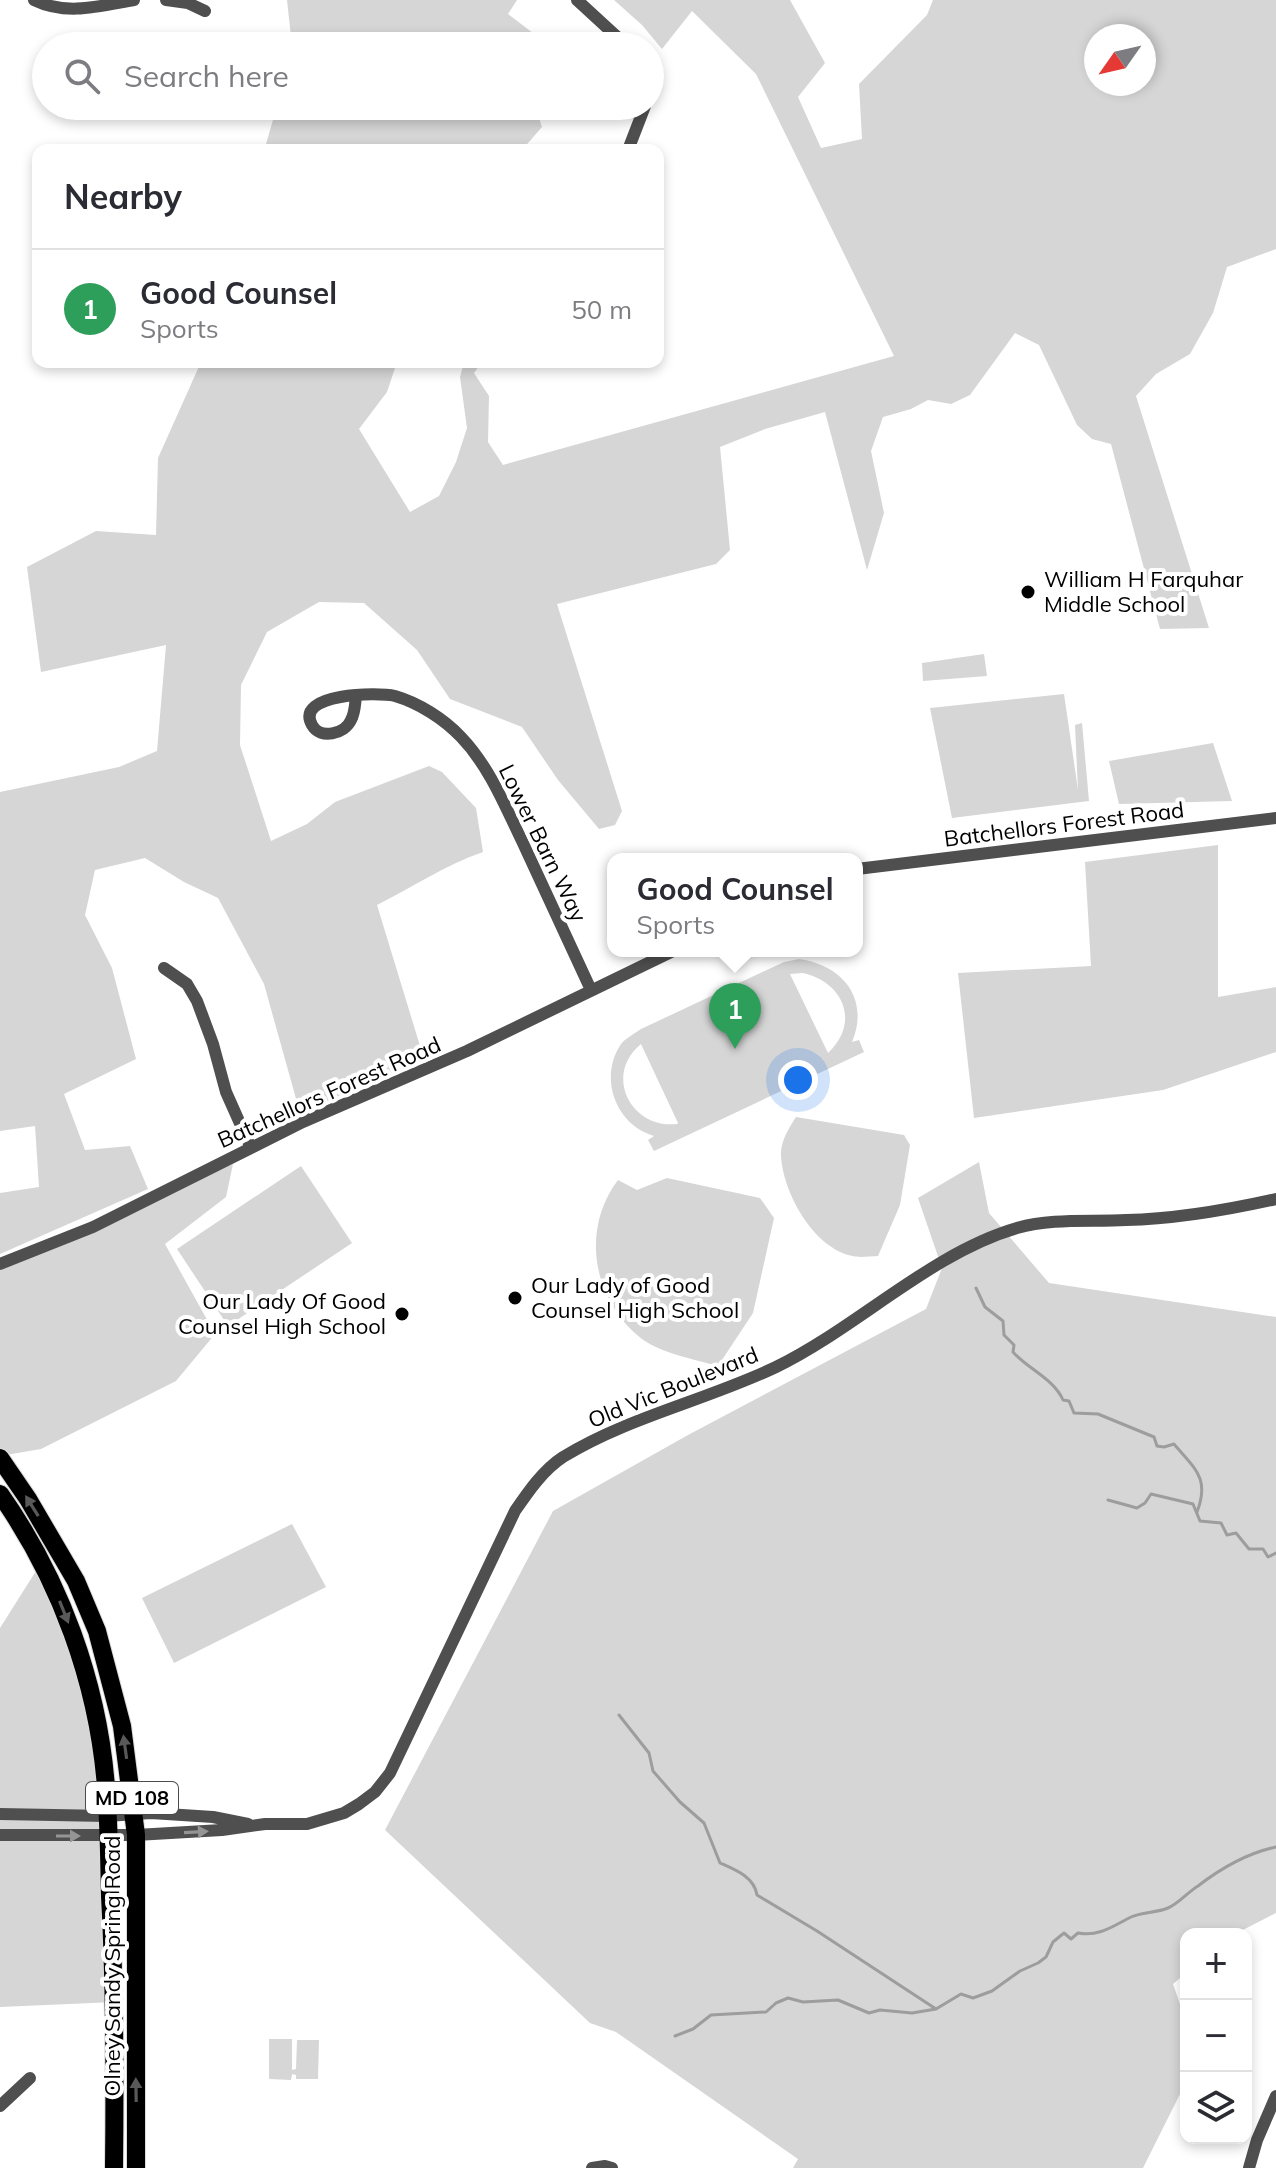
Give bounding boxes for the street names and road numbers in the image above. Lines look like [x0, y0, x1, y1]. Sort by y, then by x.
street label: Lower Barn Way [493, 760, 593, 927]
street label: Batchellors Forest Road [942, 795, 1186, 853]
street label: Batchellors Forest Road [213, 1030, 445, 1154]
street label: Old Vic Boulevard [584, 1340, 762, 1434]
road number: MD 108 [86, 1782, 178, 1814]
street label: Olney Sandy Spring Road [98, 1836, 126, 2096]

